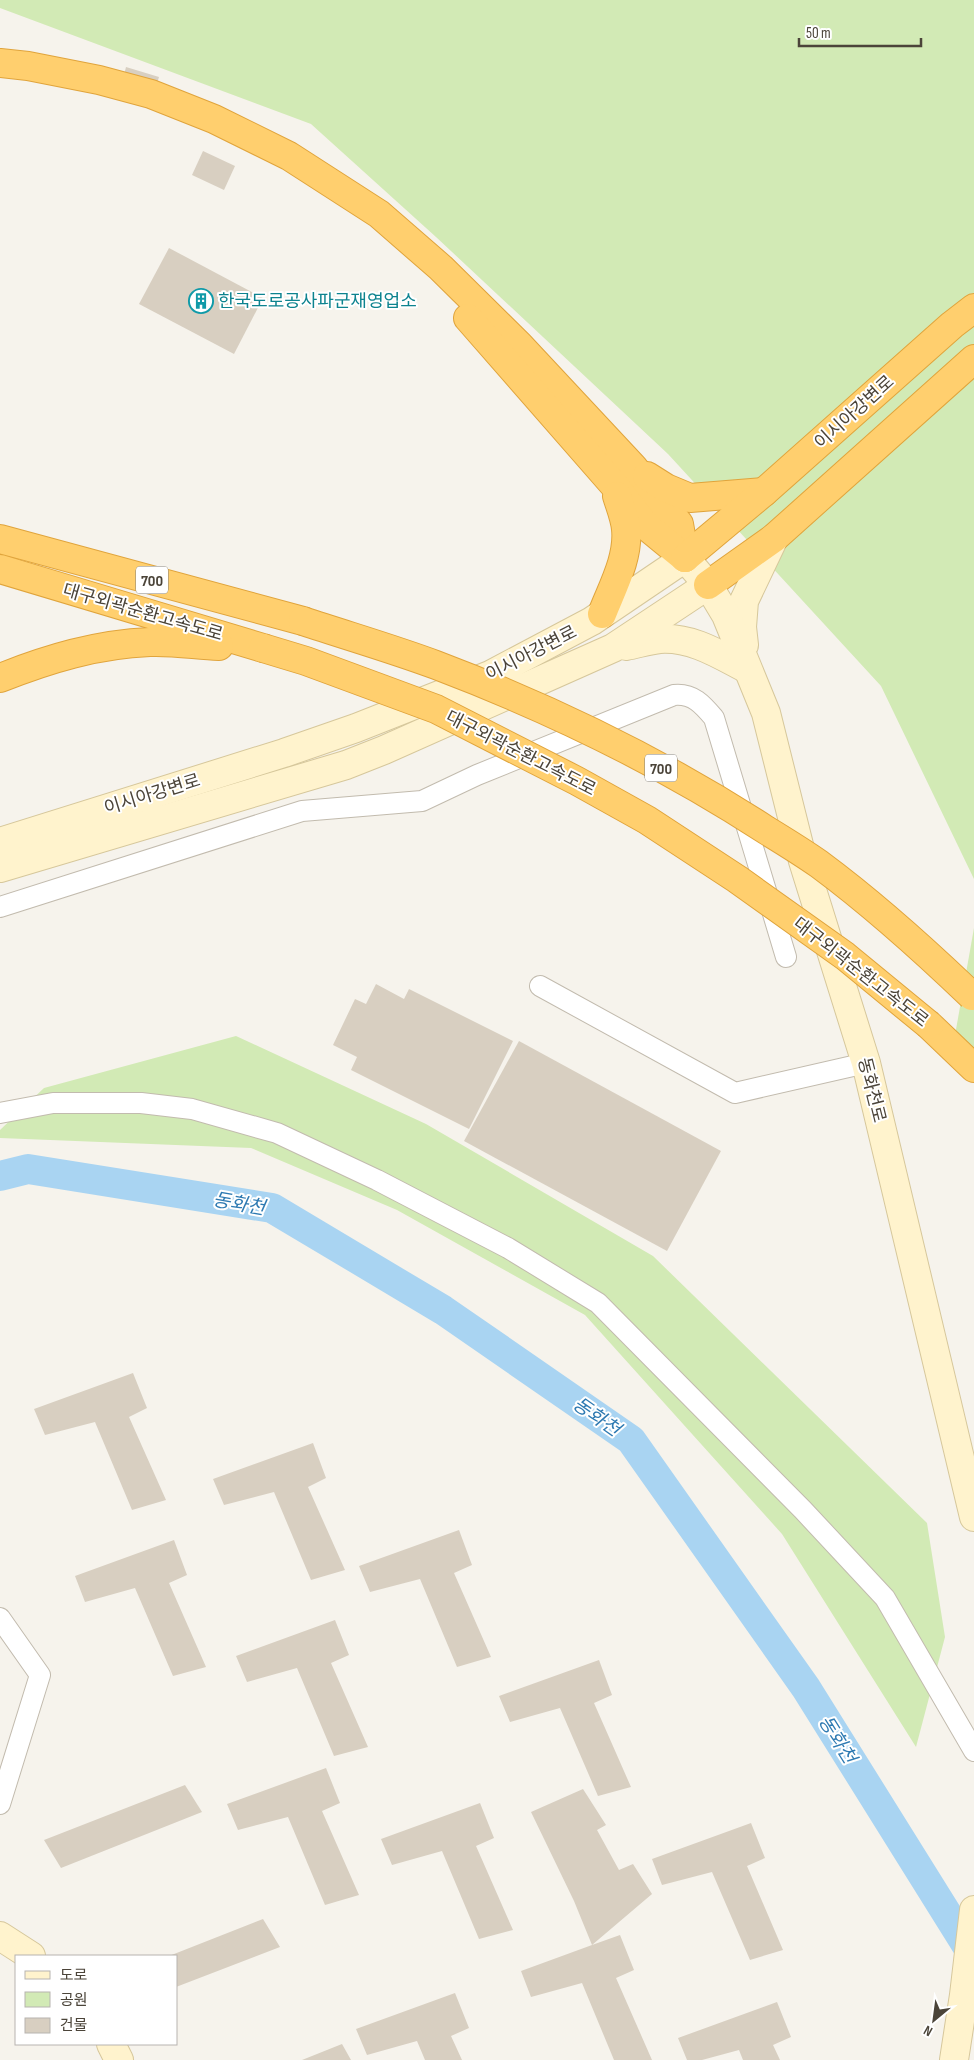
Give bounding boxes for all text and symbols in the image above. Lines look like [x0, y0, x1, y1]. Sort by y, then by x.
scale bar [799, 15, 922, 47]
text: 50 m [806, 24, 831, 43]
building icon: 한국도로공사파군재영업소 [188, 288, 214, 314]
place label: 한국도로공사파군재영업소 [218, 291, 417, 312]
street label: 이시아강변로 [810, 371, 898, 453]
road number: 700 [136, 566, 168, 594]
street label: 대구외곽순환고속도로 [60, 580, 225, 645]
street label: 이시아강변로 [482, 622, 580, 685]
street label: 대구외곽순환고속도로 [442, 706, 599, 800]
road number: 700 [645, 754, 677, 781]
street label: 이시아강변로 [102, 770, 203, 819]
street label: 대구외곽순환고속도로 [789, 913, 932, 1032]
street label: 동화천로 [853, 1055, 890, 1125]
water label: 동화천 [211, 1189, 268, 1221]
water label: 동화천 [568, 1393, 625, 1443]
water label: 동화천 [813, 1711, 861, 1769]
legend [15, 1955, 178, 2045]
text: 도로 [60, 1966, 88, 1985]
text: 공원 [60, 1991, 88, 2010]
north arrow [909, 1995, 959, 2045]
text: 건물 [60, 2016, 88, 2035]
text: N [921, 2022, 935, 2040]

